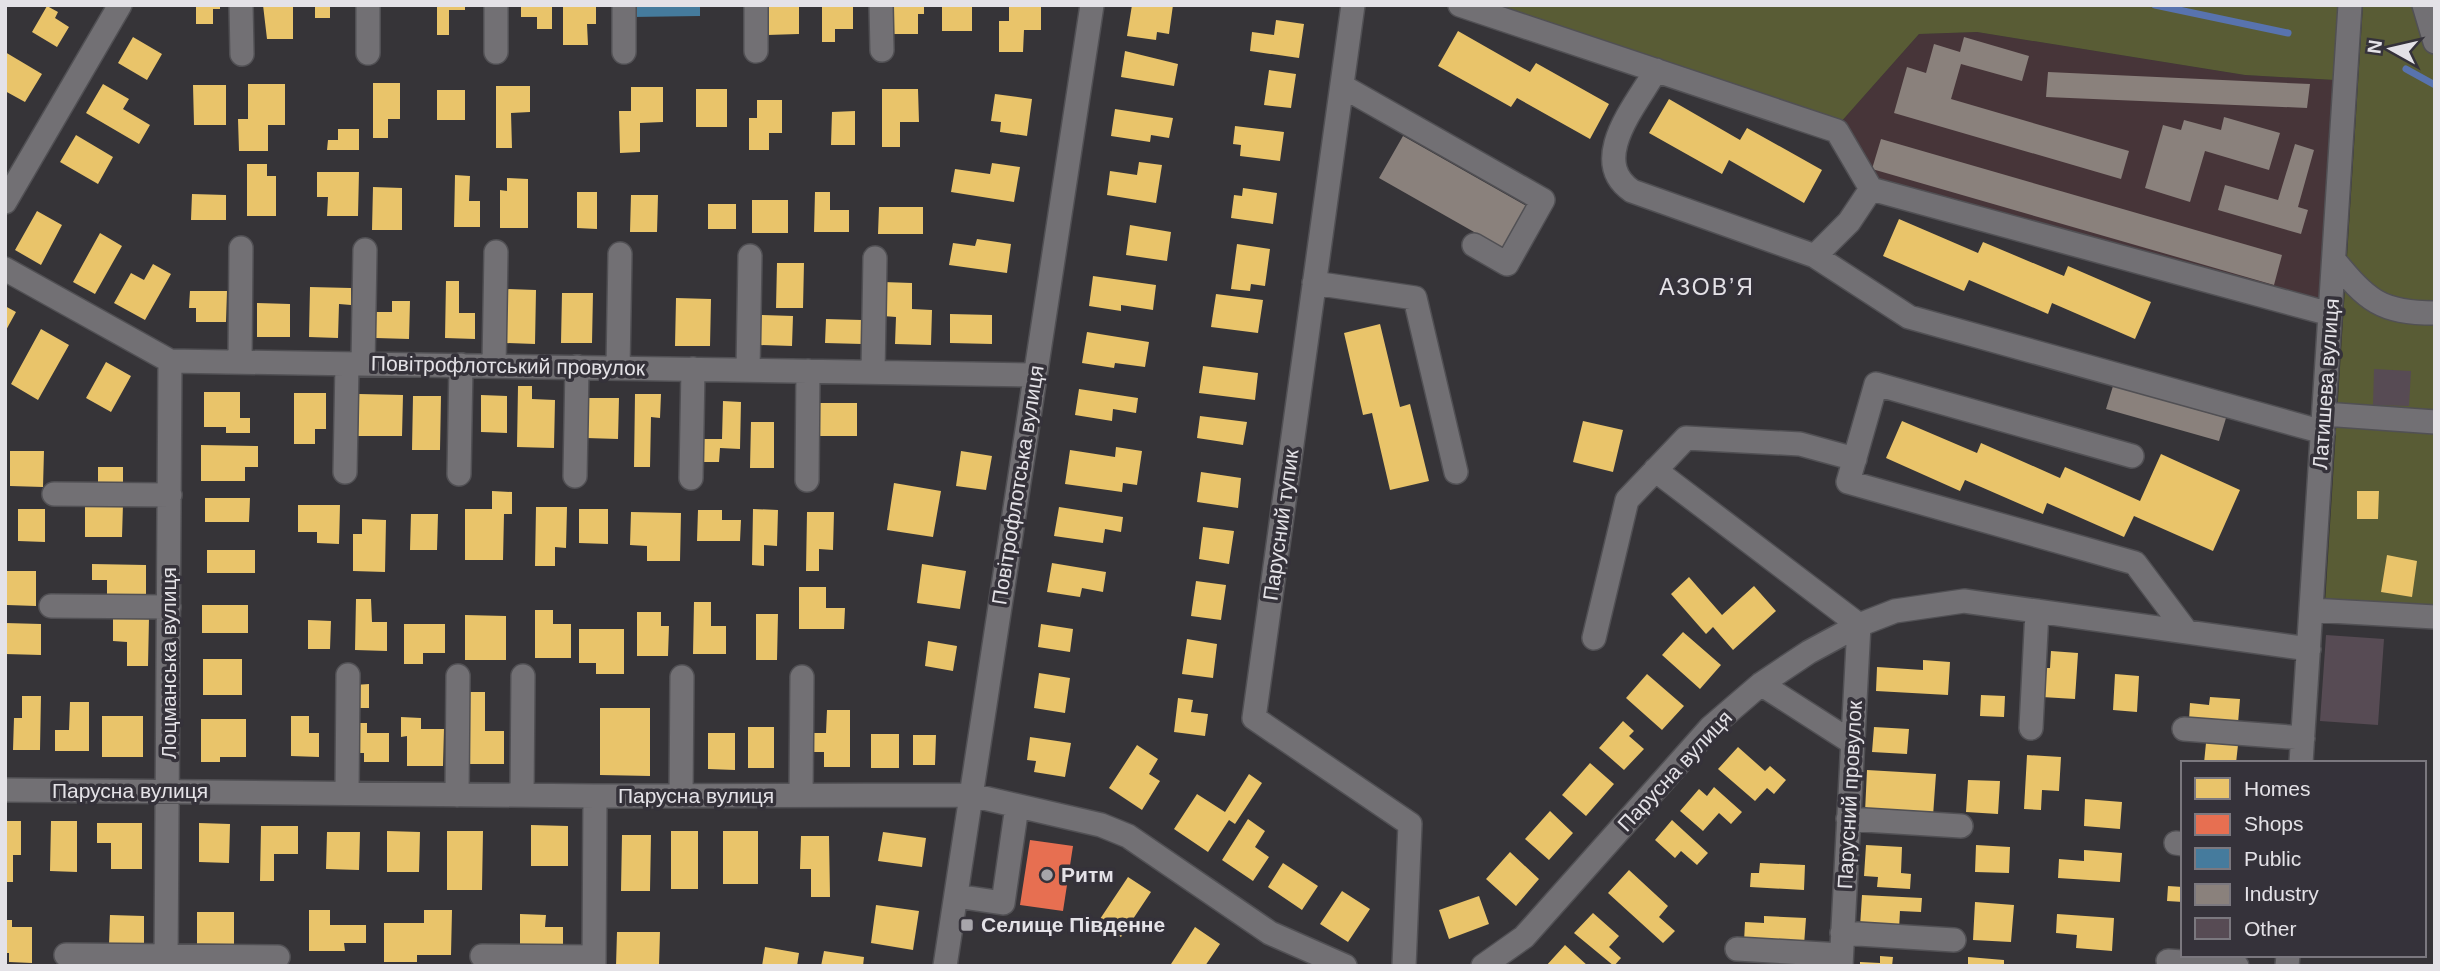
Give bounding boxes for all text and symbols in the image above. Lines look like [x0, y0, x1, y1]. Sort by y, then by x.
north arrow [2356, 14, 2426, 84]
text: N [2363, 38, 2386, 55]
district label: АЗОВ’Я [1659, 274, 1755, 300]
street label: Латишева вулиця [2308, 298, 2343, 470]
street label: Повітрофлотський провулок [371, 352, 646, 379]
street label: Повітрофлотська вулиця [987, 364, 1048, 606]
street label: Парусний тупик [1259, 447, 1303, 602]
street label: Лоцманська вулиця [157, 567, 180, 759]
street label: Парусний провулок [1833, 699, 1866, 890]
street label: Парусна вулиця [1613, 706, 1736, 836]
legend [2181, 761, 2426, 957]
text: Homes [2244, 777, 2311, 800]
street label: Парусна вулиця [52, 779, 208, 802]
street label: Парусна вулиця [618, 784, 774, 807]
text: Shops [2244, 812, 2304, 835]
text: Public [2244, 847, 2301, 870]
place label: Ритм [1061, 863, 1114, 886]
marker: Ритм [1039, 867, 1055, 883]
text: Industry [2244, 882, 2319, 905]
place label: Селище Південне [981, 913, 1165, 936]
marker: Селище Південне [959, 917, 975, 933]
text: Other [2244, 917, 2297, 940]

